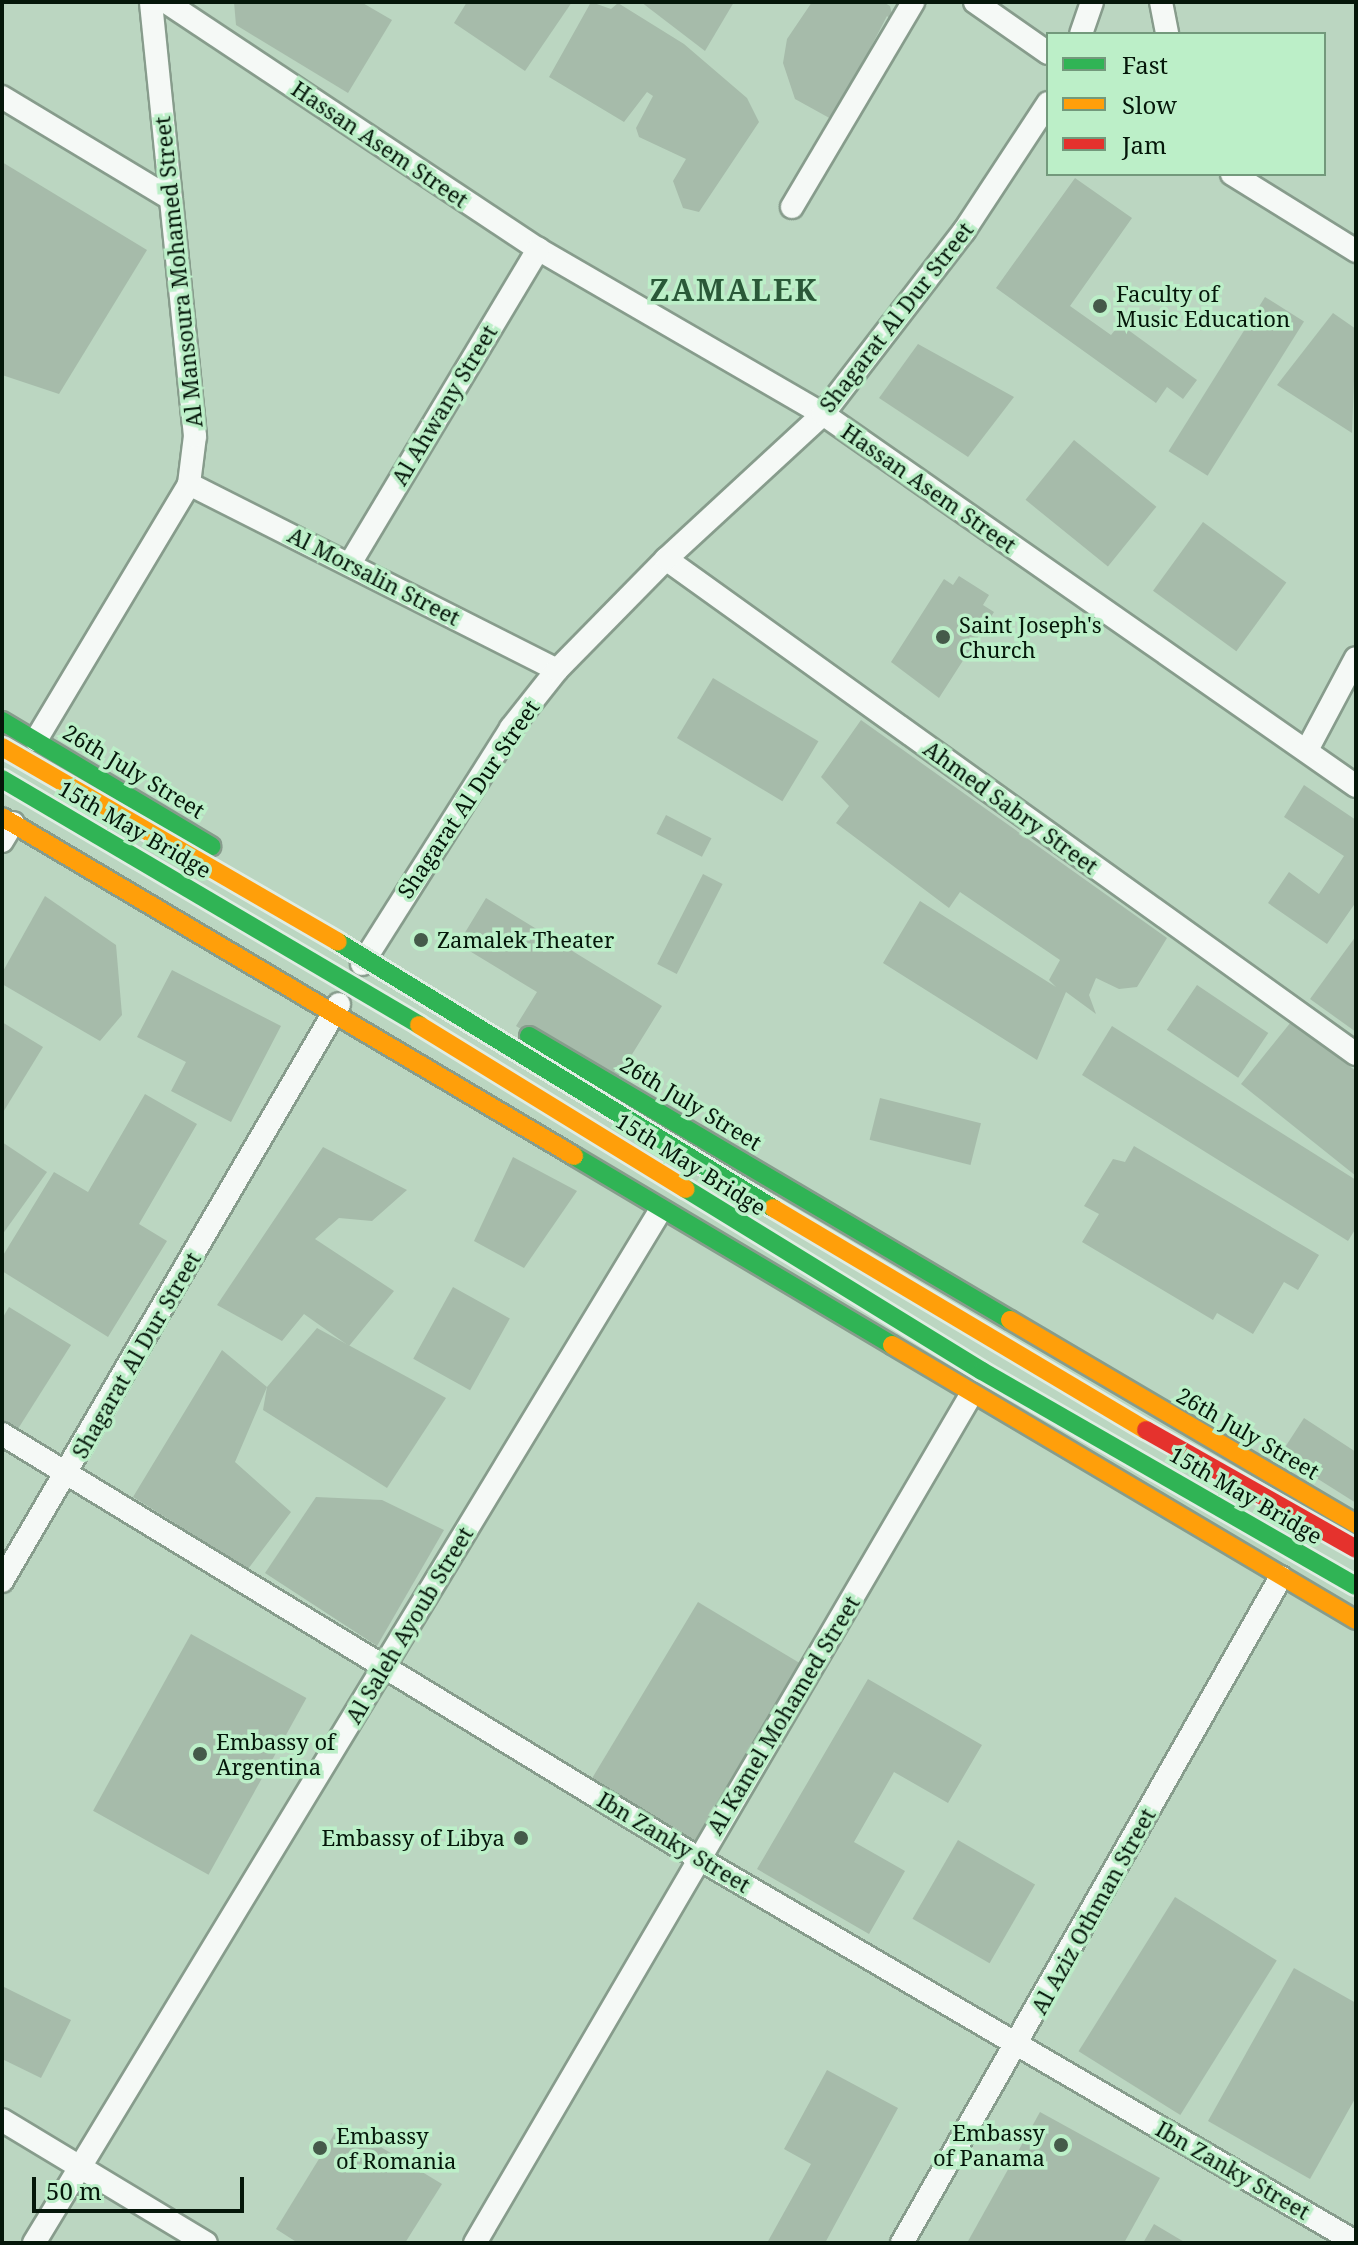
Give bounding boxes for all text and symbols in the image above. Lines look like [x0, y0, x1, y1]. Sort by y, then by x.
legend [1046, 32, 1326, 176]
text: Fast [1122, 48, 1168, 81]
street label: Hassan Asem Street [287, 75, 473, 213]
text: Slow [1122, 88, 1177, 121]
street label: Al Mansoura Mohamed Street [149, 115, 207, 429]
text: Jam [1122, 128, 1167, 161]
street label: Shagarat Al Dur Street [814, 217, 978, 417]
district label: ZAMALEK [650, 272, 818, 308]
place label: Faculty of Music Education [1116, 280, 1290, 332]
marker: Faculty of Music Education [1091, 297, 1109, 315]
street label: Al Ahwany Street [386, 320, 502, 490]
street label: Hassan Asem Street [837, 418, 1021, 558]
street label: Al Morsalin Street [284, 521, 464, 631]
place label: Saint Joseph's Church [959, 611, 1102, 662]
marker: Saint Joseph's Church [934, 628, 952, 646]
street label: Shagarat Al Dur Street [392, 695, 544, 903]
street label: 26th July Street [59, 718, 209, 824]
street label: Ahmed Sabry Street [919, 735, 1103, 879]
street label: 15th May Bridge [54, 775, 216, 883]
place label: Zamalek Theater [437, 927, 614, 953]
marker: Zamalek Theater [412, 931, 430, 949]
street label: 26th July Street [616, 1050, 766, 1156]
street label: 15th May Bridge [611, 1107, 771, 1221]
street label: Shagarat Al Dur Street [66, 1247, 206, 1463]
street label: 26th July Street [1172, 1382, 1324, 1484]
street label: 15th May Bridge [1165, 1441, 1327, 1549]
street label: Al Saleh Ayoub Street [340, 1522, 478, 1728]
street label: Al Kamel Mohamed Street [701, 1591, 865, 1839]
place label: Embassy of Argentina [216, 1728, 335, 1780]
marker: Embassy of Argentina [191, 1745, 209, 1763]
street label: Ibn Zanky Street [593, 1786, 755, 1898]
street label: Al Aziz Othman Street [1025, 1803, 1161, 2019]
place label: Embassy of Libya [321, 1825, 505, 1851]
marker: Embassy of Libya [512, 1829, 530, 1847]
street label: Ibn Zanky Street [1151, 2115, 1315, 2225]
place label: Embassy of Panama [933, 2119, 1045, 2170]
place label: Embassy of Romania [336, 2122, 456, 2174]
marker: Embassy of Panama [1052, 2136, 1070, 2154]
marker: Embassy of Romania [311, 2139, 329, 2157]
scale bar [36, 2161, 248, 2211]
text: 50 m [46, 2174, 102, 2207]

